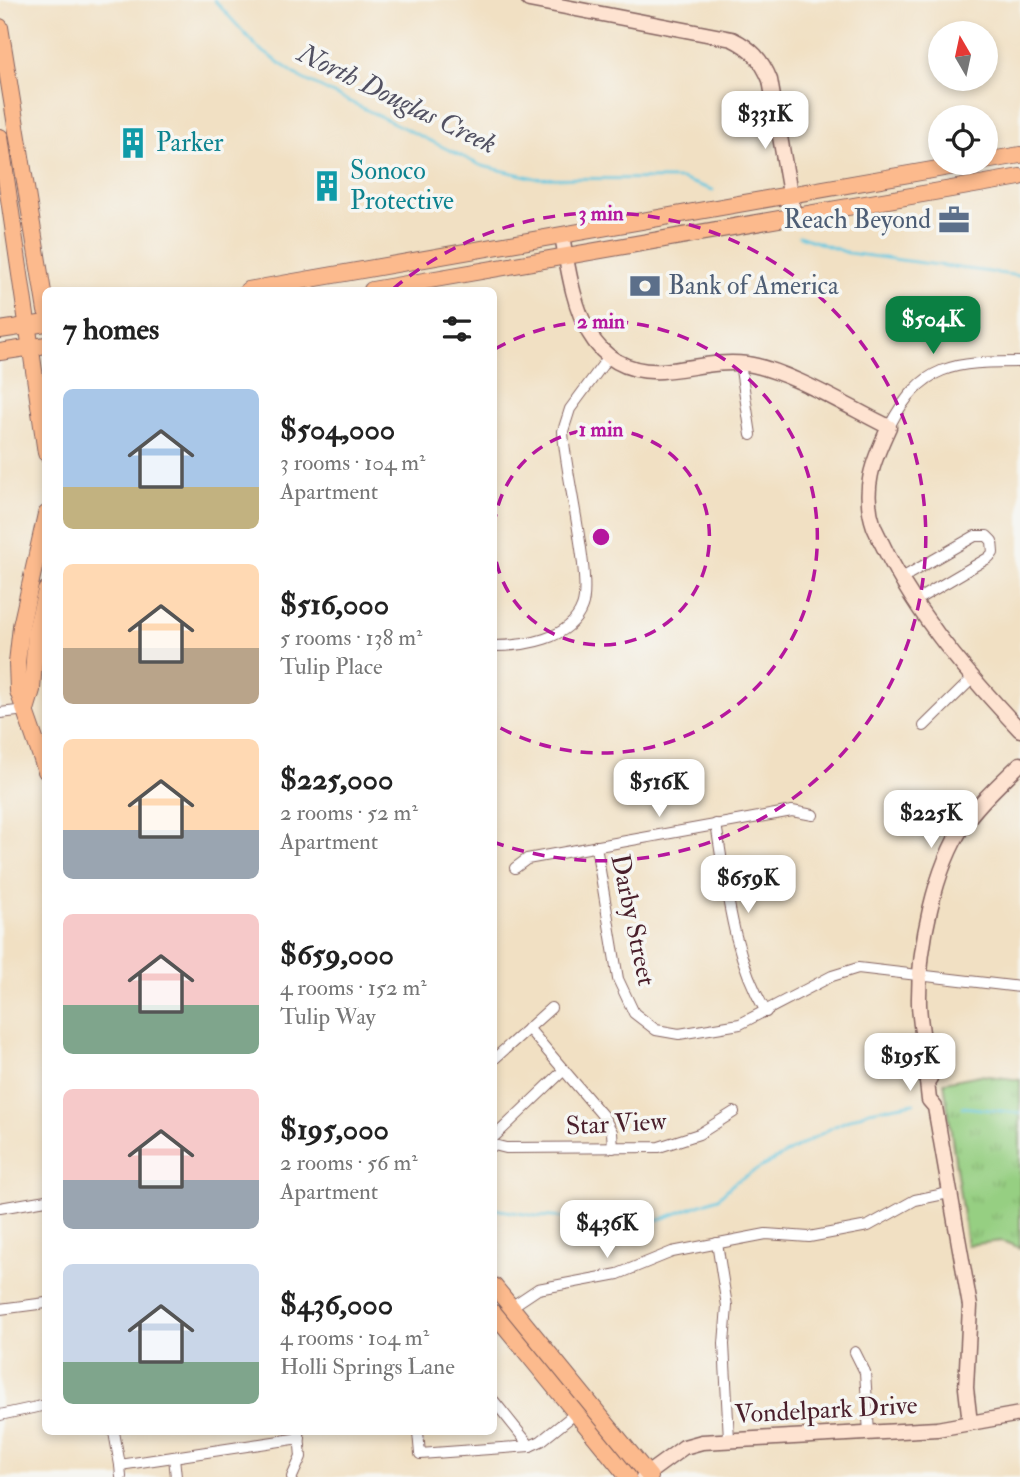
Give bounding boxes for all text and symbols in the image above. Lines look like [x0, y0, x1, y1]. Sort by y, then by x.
north arrow [928, 21, 998, 91]
map controls [928, 21, 998, 175]
water label: North Douglas Creek [290, 35, 502, 162]
pin: $331K [716, 92, 814, 151]
text: $331K [738, 99, 792, 128]
button: locate [928, 105, 998, 175]
building icon: Parker [116, 126, 150, 160]
place label: Parker [156, 127, 224, 159]
place label: Sonoco Protective [350, 155, 454, 217]
building icon: Sonoco Protective [310, 169, 344, 203]
text: 3 min [578, 200, 624, 227]
office icon: Reach Beyond [937, 203, 971, 237]
place label: Reach Beyond [784, 204, 931, 236]
bank icon: Bank of America [628, 269, 662, 303]
place label: Bank of America [668, 270, 839, 302]
pin: $504K [884, 296, 982, 356]
text: $504K [901, 304, 965, 333]
text: 2 min [577, 308, 625, 335]
icon: filters [438, 310, 476, 348]
text: 7 homes [63, 311, 159, 348]
text: $504,000 [280, 411, 395, 448]
text: 1 min [579, 416, 623, 443]
icon: home [119, 417, 203, 501]
text: 3 rooms · 104 m² [280, 448, 426, 477]
text: Apartment [280, 477, 378, 506]
centre of rings [589, 525, 613, 549]
text: $516,000 [280, 586, 389, 623]
icon: home [119, 592, 203, 676]
text: 5 rooms · 138 m² [280, 623, 423, 652]
text: Tulip Place [280, 652, 383, 681]
pin: $516K [610, 760, 708, 819]
text: $225,000 [280, 761, 393, 798]
icon: home [119, 767, 203, 851]
text: $516K [630, 767, 688, 796]
pin: $225K [882, 790, 980, 850]
text: 2 rooms · 52 m² [280, 798, 418, 827]
text: $225K [900, 798, 962, 827]
text: Apartment [280, 827, 378, 856]
street label: Darby Street [603, 851, 663, 989]
pin: $659K [699, 856, 797, 915]
text: $659K [717, 863, 779, 892]
text: $659,000 [280, 936, 394, 973]
icon: home [119, 942, 203, 1026]
text: 4 rooms · 152 m² [280, 973, 427, 1002]
text: Tulip Way [280, 1002, 376, 1031]
pin: $195K [861, 1034, 959, 1093]
text: $195K [880, 1041, 940, 1070]
street label: Star View [565, 1105, 668, 1143]
text: $195,000 [280, 1111, 389, 1148]
icon: home [119, 1117, 203, 1201]
text: 2 rooms · 56 m² [280, 1148, 418, 1177]
text: Apartment [280, 1177, 378, 1206]
pin: $436K [558, 1200, 656, 1260]
text: $436K [576, 1208, 638, 1237]
text: $436,000 [280, 1286, 393, 1323]
icon: home [119, 1292, 203, 1376]
text: 4 rooms · 104 m² [280, 1323, 429, 1352]
text: Holli Springs Lane [280, 1352, 455, 1381]
street label: Vondelpark Drive [734, 1389, 919, 1432]

